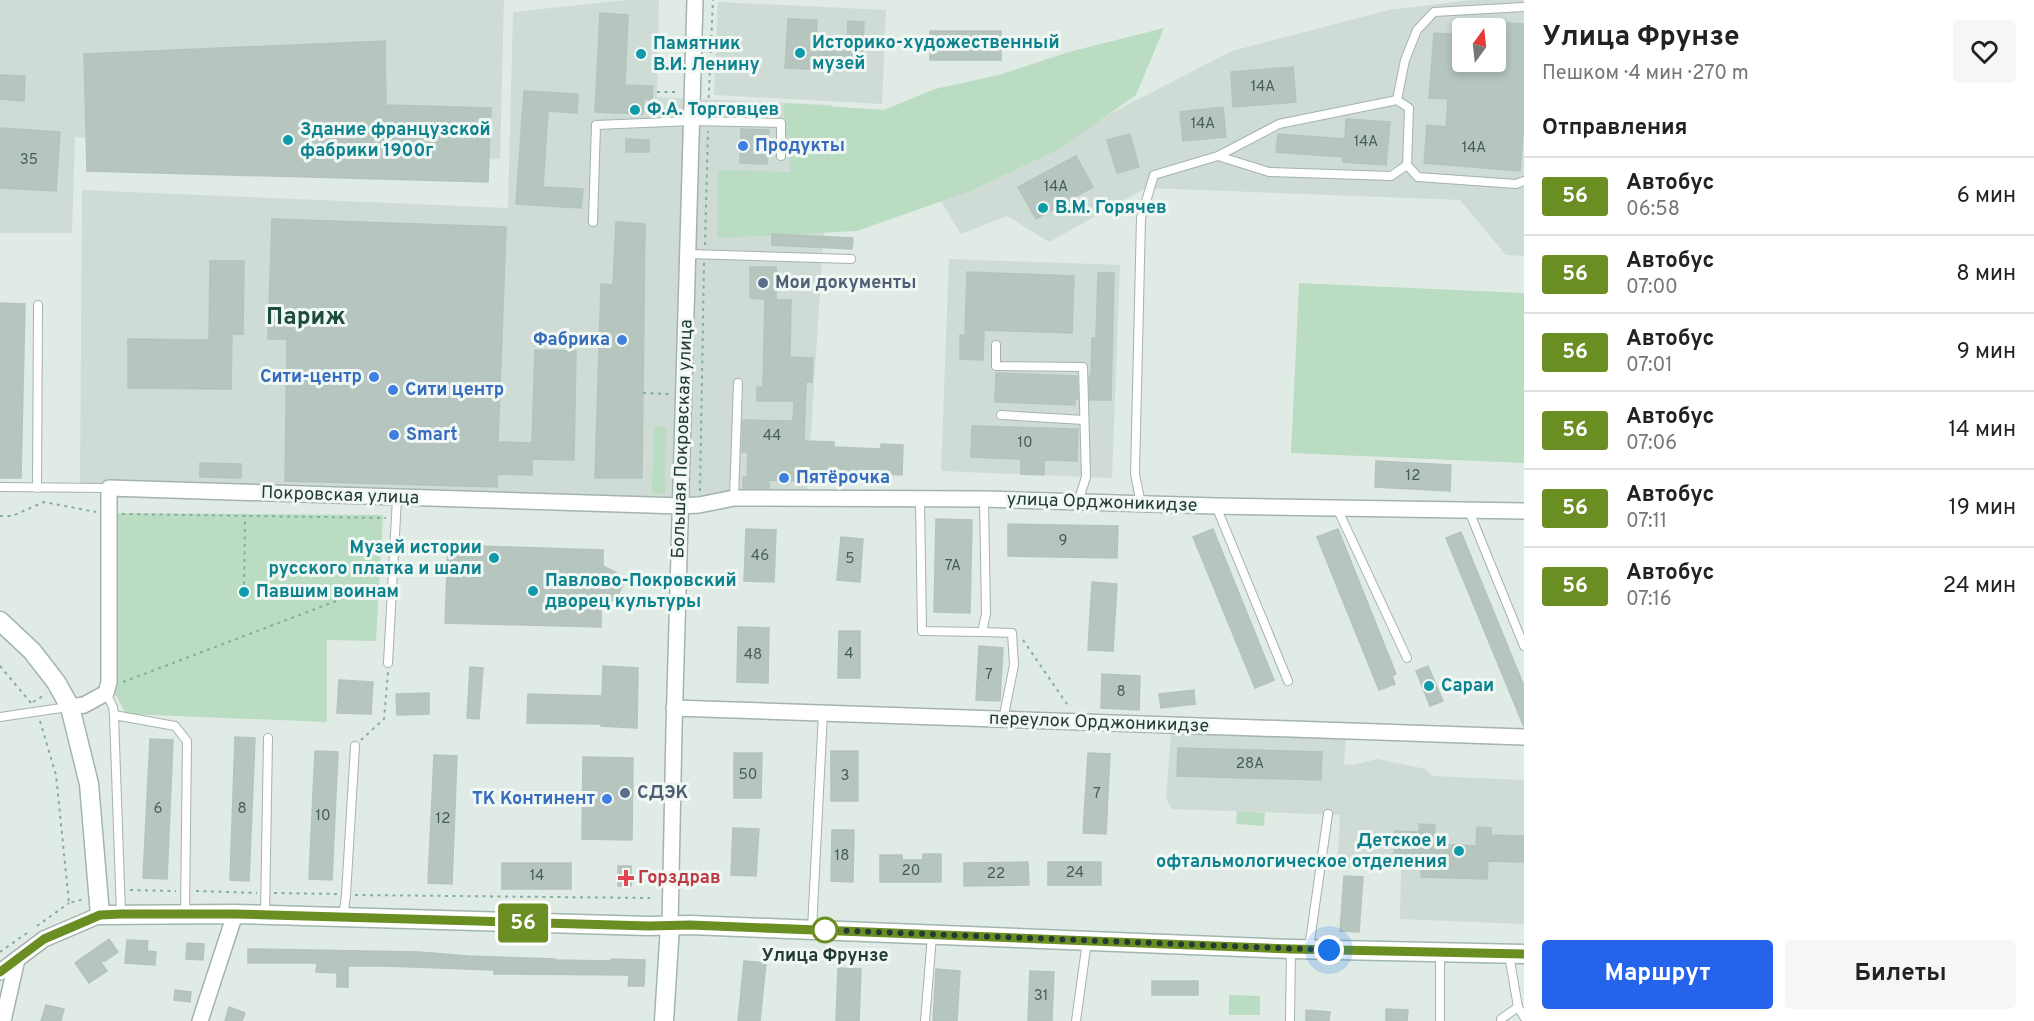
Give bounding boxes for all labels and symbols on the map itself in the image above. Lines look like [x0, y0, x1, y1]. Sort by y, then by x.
north arrow [1452, 18, 1506, 72]
place label: Историко-художественный музей [812, 32, 1060, 76]
place label: Памятник В.И. Ленину [653, 33, 760, 77]
marker: Историко-художественный музей [793, 46, 807, 60]
marker: Памятник В.И. Ленину [634, 47, 648, 61]
house number: 14А [1251, 78, 1275, 97]
place label: Ф.А. Торговцев [647, 99, 779, 122]
marker: Ф.А. Торговцев [628, 103, 642, 117]
house number: 14А [1191, 115, 1215, 134]
place label: Здание французской фабрики 1900г [300, 119, 491, 163]
marker: Здание французской фабрики 1900г [281, 133, 295, 147]
house number: 14А [1354, 133, 1378, 152]
place label: Продукты [755, 135, 845, 158]
marker: Продукты [736, 139, 750, 153]
house number: 14А [1462, 139, 1486, 158]
house number: 35 [20, 151, 38, 170]
house number: 14А [1044, 178, 1068, 197]
place label: В.М. Горячев [1055, 197, 1167, 220]
marker: В.М. Горячев [1036, 201, 1050, 215]
place label: Мои документы [775, 272, 916, 295]
marker: Мои документы [756, 276, 770, 290]
district label: Париж [266, 303, 346, 333]
street label: Большая Покровская улица [667, 319, 699, 559]
place label: Фабрика [533, 329, 610, 352]
marker: Фабрика [615, 333, 629, 347]
place label: Сити-центр [260, 366, 362, 389]
marker: Сити-центр [367, 370, 381, 384]
place label: Сити центр [405, 379, 504, 402]
marker: Сити центр [386, 383, 400, 397]
place label: Smart [406, 424, 458, 447]
house number: 44 [763, 427, 781, 446]
marker: Smart [387, 428, 401, 442]
house number: 10 [1017, 434, 1033, 453]
place label: Пятёрочка [796, 467, 890, 490]
house number: 12 [1406, 467, 1420, 486]
marker: Пятёрочка [777, 471, 791, 485]
street label: Покровская улица [260, 482, 420, 510]
street label: улица Орджоникидзе [1006, 488, 1198, 518]
house number: 9 [1059, 532, 1067, 551]
place label: Музей истории русского платка и шали [268, 537, 482, 581]
house number: 46 [751, 547, 769, 566]
house number: 5 [845, 550, 855, 569]
marker: Музей истории русского платка и шали [487, 551, 501, 565]
house number: 7А [945, 557, 961, 576]
place label: Павлово-Покровский дворец культуры [545, 570, 737, 614]
place label: Павшим воинам [256, 581, 399, 604]
marker: Павлово-Покровский дворец культуры [526, 584, 540, 598]
marker: Павшим воинам [237, 585, 251, 599]
house number: 4 [844, 645, 854, 664]
house number: 48 [744, 646, 762, 665]
house number: 7 [985, 666, 993, 685]
place label: Сараи [1441, 675, 1494, 698]
marker: Сараи [1422, 679, 1436, 693]
house number: 8 [1116, 683, 1126, 702]
street label: переулок Орджоникидзе [989, 708, 1209, 738]
house number: 28А [1236, 755, 1264, 774]
house number: 50 [739, 766, 757, 785]
house number: 3 [840, 767, 850, 786]
place label: СДЭК [637, 782, 689, 805]
house number: 7 [1093, 785, 1101, 804]
marker: СДЭК [618, 786, 632, 800]
place label: ТК Континент [472, 788, 595, 811]
marker: ТК Континент [600, 792, 614, 806]
house number: 6 [154, 800, 163, 819]
house number: 8 [237, 800, 247, 819]
house number: 10 [315, 807, 331, 826]
house number: 12 [436, 810, 450, 829]
place label: Детское и офтальмологическое отделения [1156, 830, 1447, 874]
marker: Детское и офтальмологическое отделения [1452, 844, 1466, 858]
house number: 18 [835, 847, 849, 866]
house number: 20 [902, 862, 920, 881]
house number: 24 [1066, 864, 1084, 883]
house number: 22 [987, 865, 1005, 884]
house number: 14 [530, 867, 544, 886]
place label: Горздрав [638, 867, 721, 890]
marker: Горздрав [619, 871, 633, 885]
line badge: 56 [496, 904, 550, 942]
marker: Улица Фрунзе [812, 917, 838, 943]
your location [1314, 935, 1344, 965]
place label: Улица Фрунзе [761, 945, 889, 968]
house number: 31 [1034, 987, 1048, 1006]

